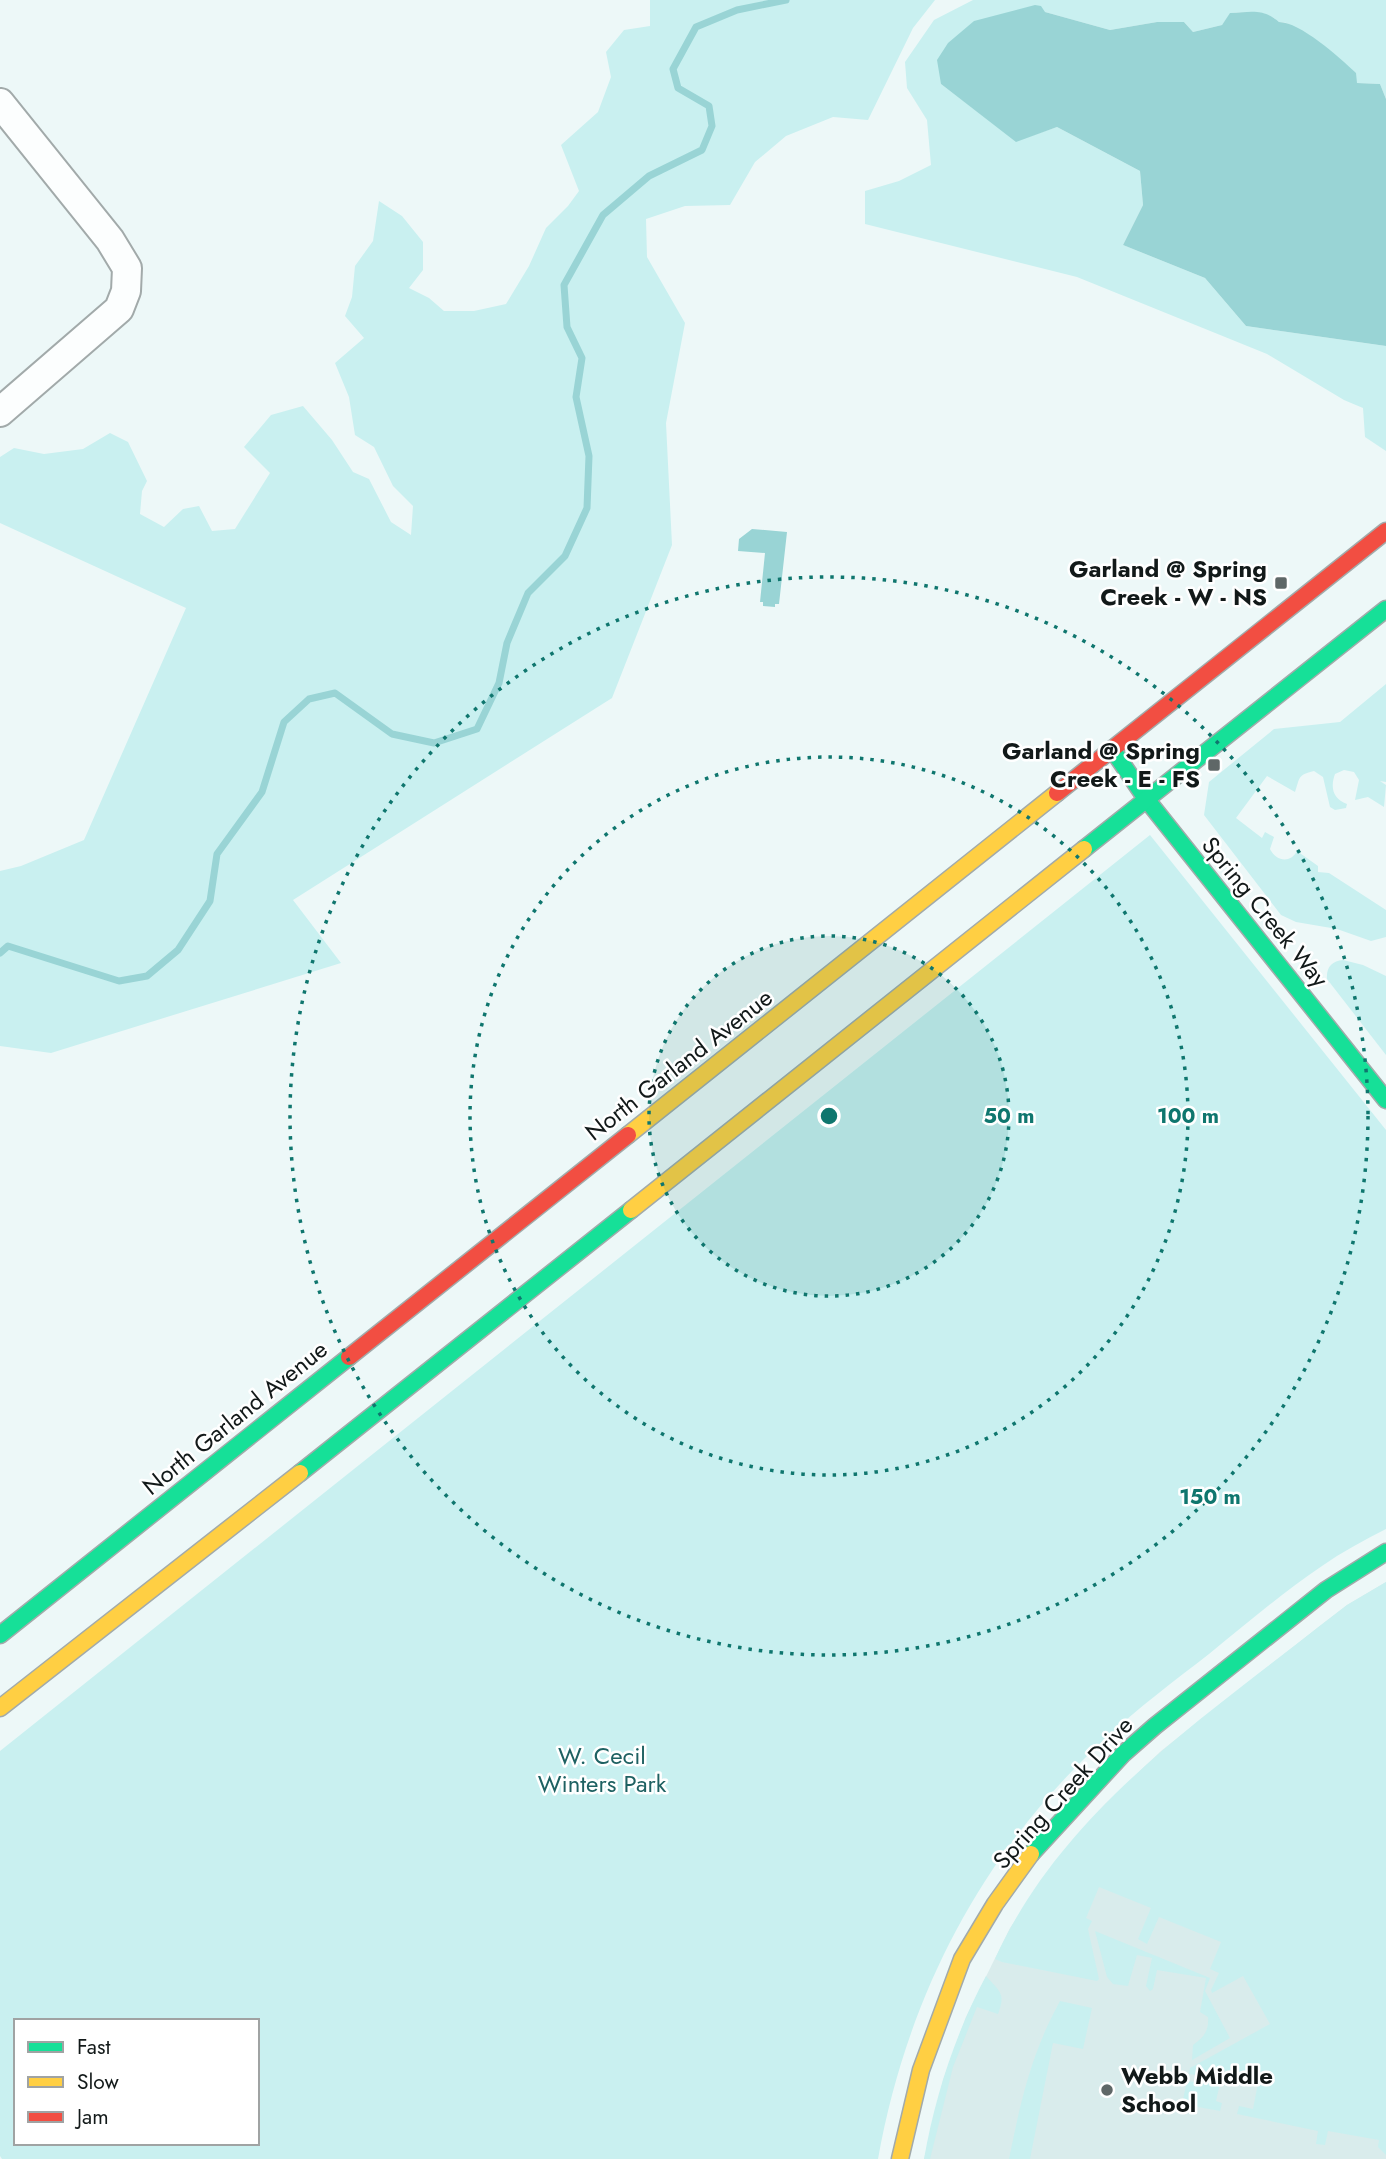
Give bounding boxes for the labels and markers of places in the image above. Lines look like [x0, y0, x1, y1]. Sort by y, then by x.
place label: Garland @ Spring Creek - W - NS [1069, 551, 1267, 614]
marker: Garland @ Spring Creek - W - NS [1273, 575, 1289, 591]
place label: Garland @ Spring Creek - E - FS [1002, 733, 1200, 796]
marker: Garland @ Spring Creek - E - FS [1206, 757, 1222, 773]
centre of rings [817, 1104, 841, 1128]
place label: Webb Middle School [1121, 2058, 1273, 2121]
marker: Webb Middle School [1099, 2082, 1115, 2098]

